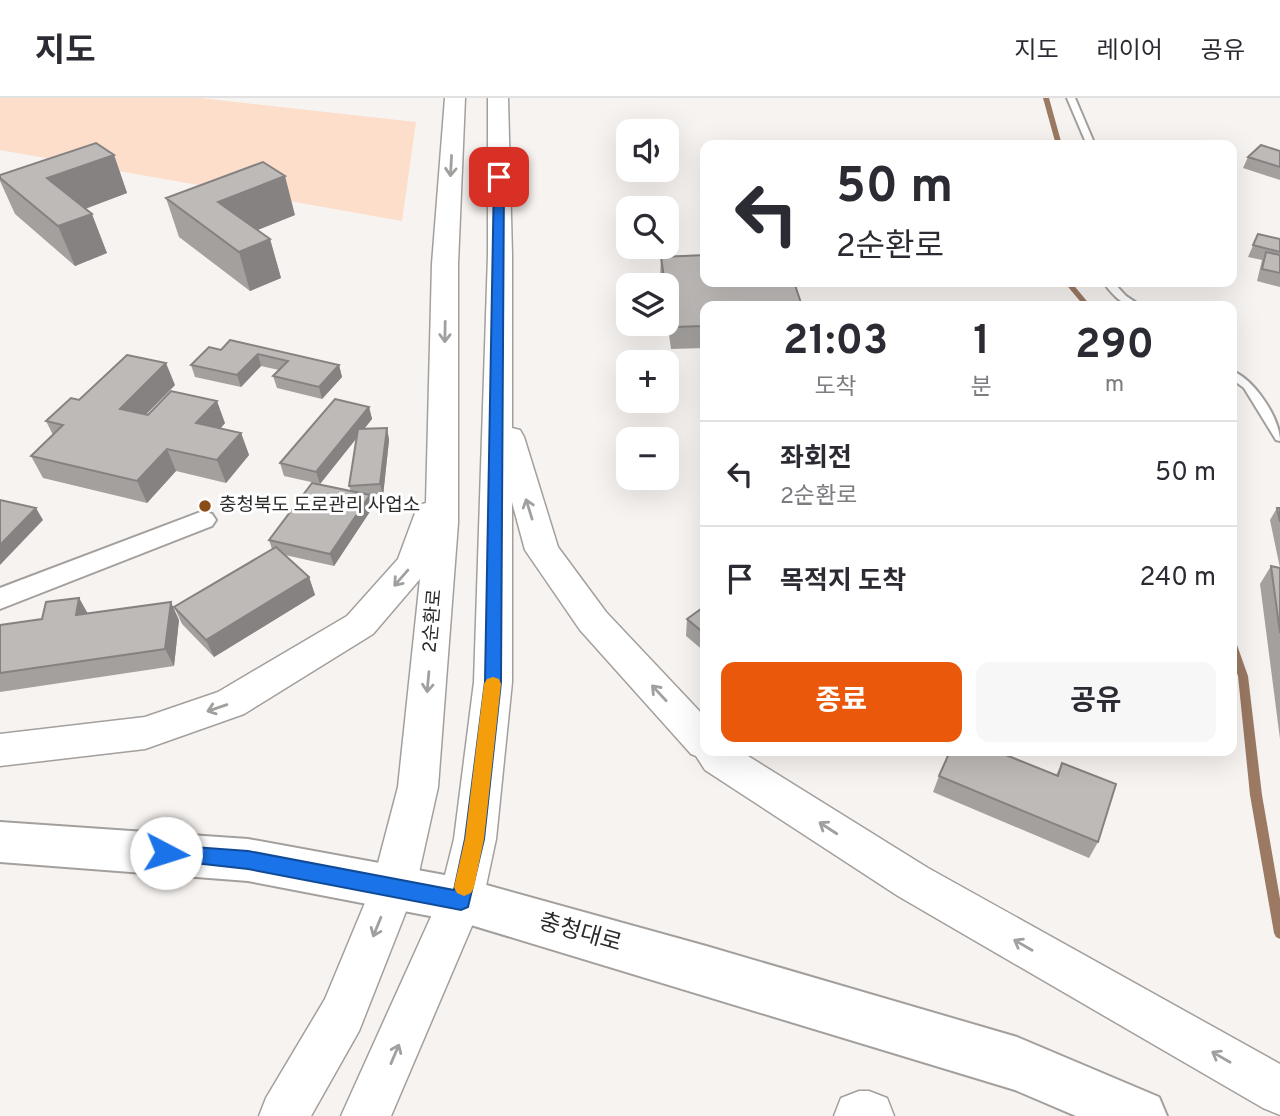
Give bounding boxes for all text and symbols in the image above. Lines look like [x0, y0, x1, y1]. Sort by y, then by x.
text: 지도 [35, 32, 96, 74]
text: 지도 [1014, 37, 1059, 67]
text: 레이어 [1097, 37, 1163, 67]
text: 공유 [1201, 37, 1245, 67]
map controls [616, 119, 679, 490]
button: sound [616, 119, 679, 182]
pin [469, 147, 529, 207]
one-way arrow [444, 154, 457, 177]
icon: arrive [480, 158, 518, 196]
text: 50 m [836, 158, 953, 220]
icon: left [721, 168, 812, 259]
button: search [616, 196, 679, 259]
text: 2순환로 [836, 228, 944, 268]
button: layers [616, 273, 679, 336]
text: 21:03 [783, 316, 888, 369]
text: 1 [973, 316, 990, 369]
text: 290 [1075, 320, 1154, 373]
one-way arrow [438, 321, 452, 344]
button: + [616, 350, 679, 413]
text: m [1105, 371, 1124, 400]
text: 도착 [814, 374, 857, 403]
text: 분 [971, 374, 992, 403]
button: − [616, 427, 679, 490]
text: 좌회전 [780, 443, 852, 476]
icon: left [721, 455, 759, 493]
text: 50 m [1155, 457, 1216, 490]
text: 2순환로 [780, 483, 858, 512]
place label: 충청북도 도로관리 사업소 [219, 494, 420, 518]
marker: 충청북도 도로관리 사업소 [197, 498, 213, 514]
one-way arrow [522, 499, 535, 521]
icon: arrive [721, 560, 759, 598]
text: 240 m [1139, 562, 1216, 595]
text: 목적지 도착 [780, 566, 906, 599]
one-way arrow [393, 569, 409, 587]
street label: 2순환로 [418, 588, 448, 654]
button: 종료 [721, 662, 962, 742]
button: 공유 [976, 662, 1216, 742]
one-way arrow [421, 670, 434, 692]
one-way arrow [651, 684, 667, 702]
one-way arrow [207, 703, 229, 715]
position arrow [129, 816, 203, 890]
one-way arrow [819, 820, 838, 835]
street label: 충청대로 [535, 908, 625, 960]
one-way arrow [370, 916, 383, 937]
one-way arrow [1014, 938, 1034, 952]
one-way arrow [389, 1044, 402, 1065]
one-way arrow [1211, 1050, 1232, 1063]

